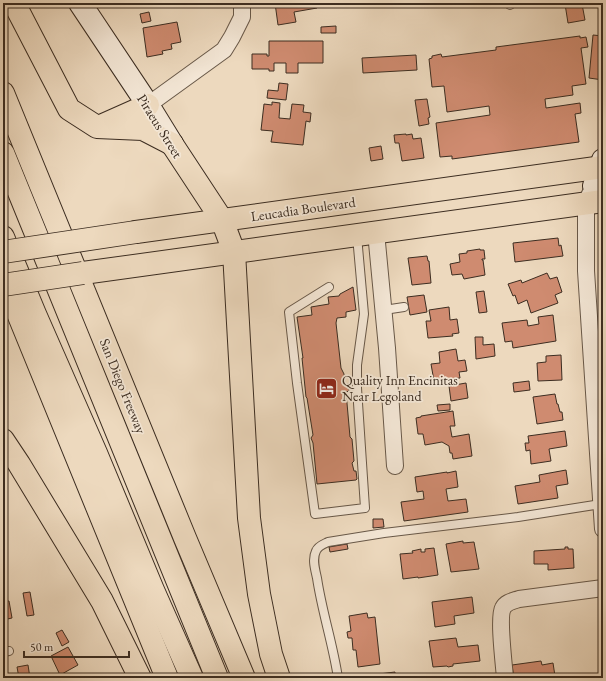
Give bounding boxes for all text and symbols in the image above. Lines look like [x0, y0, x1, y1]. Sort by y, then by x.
street label: Piraeus Street [133, 91, 187, 162]
street label: Leucadia Boulevard [249, 193, 357, 225]
street label: San Diego Freeway [96, 336, 151, 437]
place label: Quality Inn Encinitas Near Legoland [342, 371, 458, 405]
hotel icon: Quality Inn Encinitas Near Legoland [314, 375, 340, 401]
scale bar [24, 633, 129, 659]
text: 50 m [30, 639, 54, 655]

